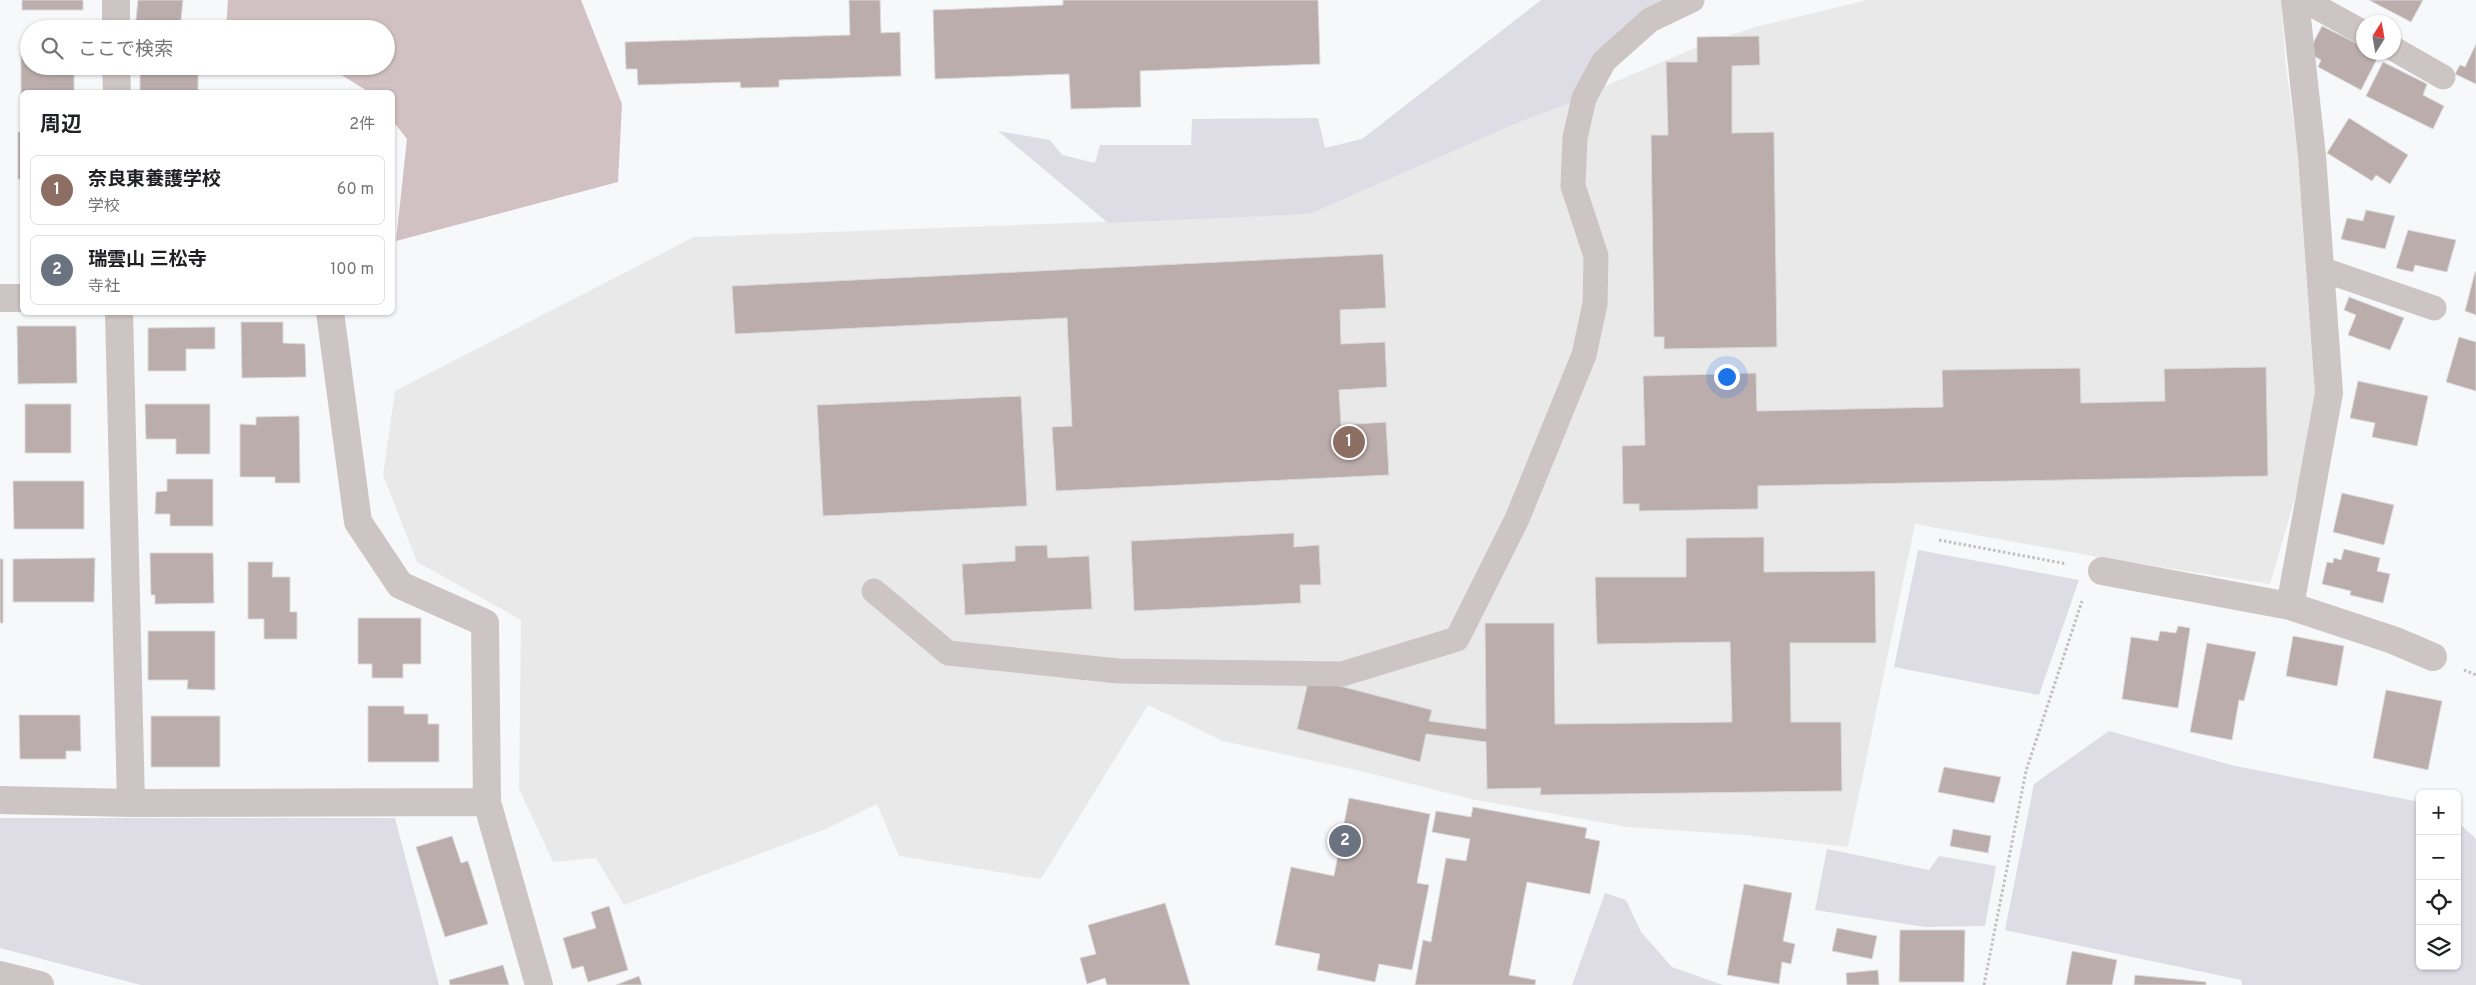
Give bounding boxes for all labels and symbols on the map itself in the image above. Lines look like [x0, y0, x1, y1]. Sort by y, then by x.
north arrow [2356, 15, 2401, 60]
your location [1714, 364, 1740, 390]
pin: 1 [1333, 423, 1365, 461]
pin: 2 [1329, 822, 1361, 860]

